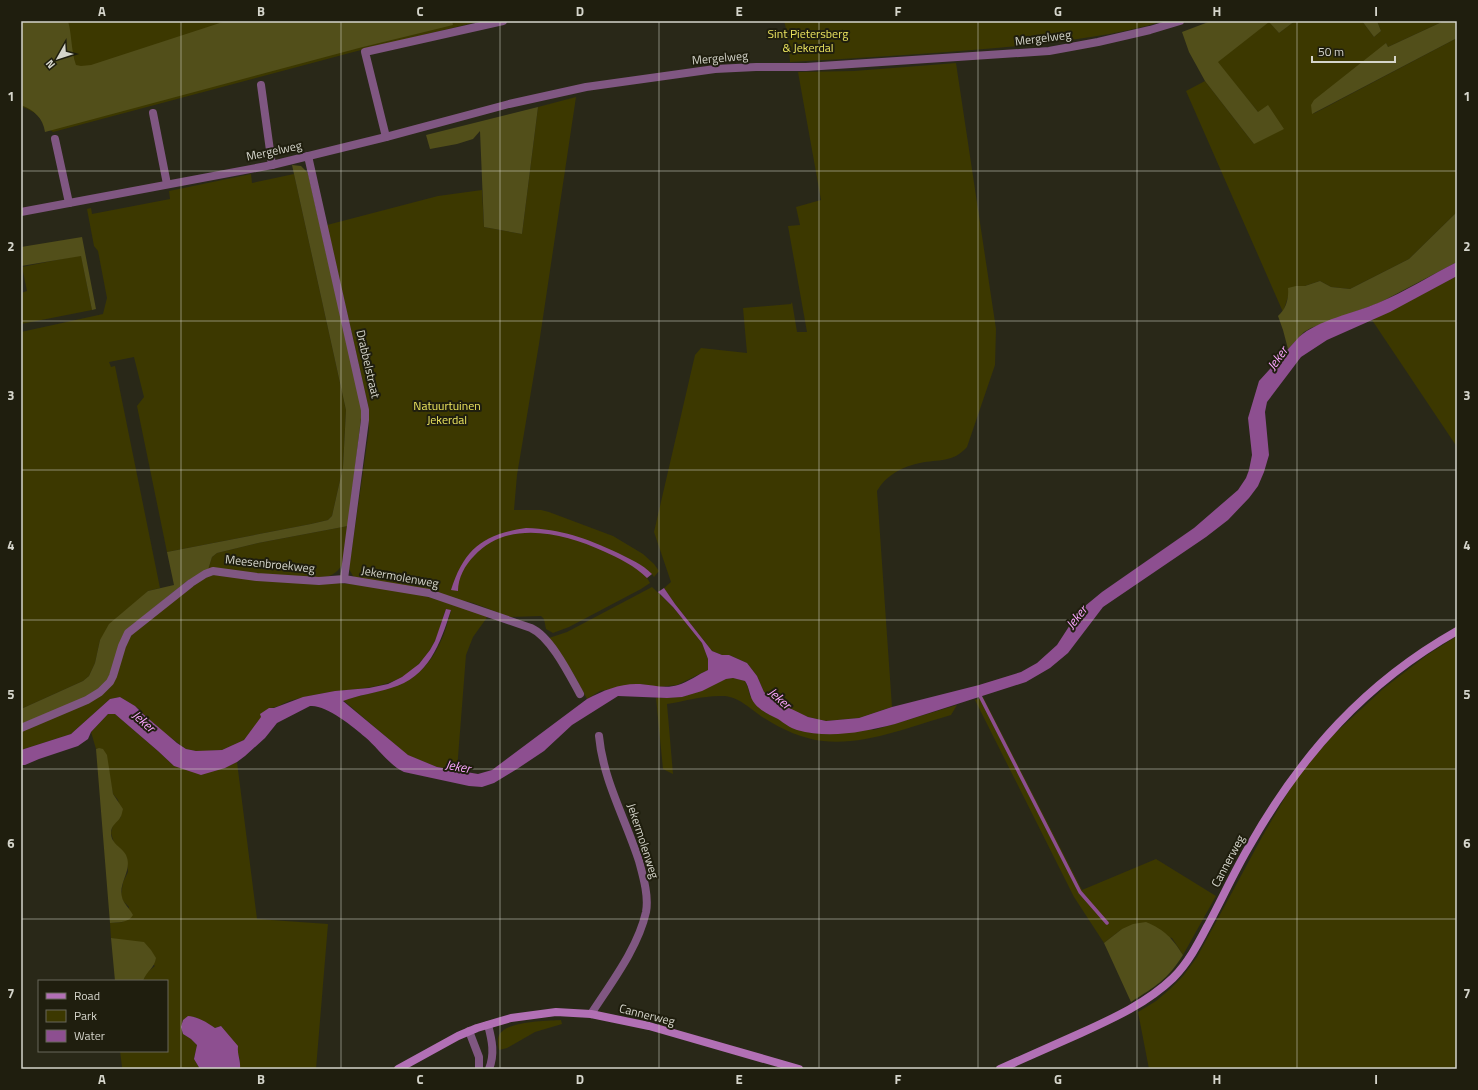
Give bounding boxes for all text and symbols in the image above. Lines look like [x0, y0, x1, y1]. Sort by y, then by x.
text: A [98, 1, 106, 21]
text: B [257, 1, 265, 21]
text: C [416, 1, 424, 21]
text: D [576, 1, 584, 21]
text: E [735, 1, 743, 21]
text: F [895, 1, 902, 21]
text: G [1054, 1, 1062, 21]
text: H [1213, 1, 1221, 21]
text: I [1374, 1, 1378, 21]
park label: Sint Pietersberg & Jekerdal [768, 24, 848, 57]
street label: Mergelweg [1014, 25, 1072, 50]
north arrow [38, 38, 78, 78]
scale bar [1312, 38, 1395, 64]
text: 50 m [1318, 42, 1344, 61]
street label: Mergelweg [691, 46, 749, 69]
text: N [42, 56, 59, 72]
text: 1 [7, 86, 15, 106]
text: 1 [1463, 86, 1471, 106]
street label: Mergelweg [244, 135, 303, 166]
text: 2 [7, 236, 15, 256]
text: 2 [1463, 236, 1471, 256]
street label: Drabbelstraat [351, 328, 386, 401]
water label: Jeker [1262, 340, 1293, 374]
text: 3 [7, 385, 15, 405]
text: 3 [1463, 385, 1471, 405]
park label: Natuurtuinen Jekerdal [413, 396, 481, 429]
text: 4 [7, 535, 15, 555]
text: 4 [1463, 535, 1471, 555]
street label: Meesenbroekweg [224, 549, 316, 578]
street label: Jekermolenweg [360, 560, 440, 593]
water label: Jeker [1060, 599, 1093, 633]
water label: Jeker [764, 682, 797, 715]
text: 5 [7, 684, 15, 704]
text: 5 [1463, 684, 1471, 704]
water label: Jeker [128, 705, 161, 738]
water label: Jeker [444, 754, 474, 778]
street label: Jekermolenweg [622, 801, 665, 881]
street label: Cannerweg [1206, 831, 1249, 890]
text: 6 [7, 833, 15, 853]
text: 6 [1463, 833, 1471, 853]
legend [38, 980, 168, 1052]
text: 7 [7, 983, 15, 1003]
text: 7 [1463, 983, 1471, 1003]
text: Road [74, 986, 100, 1005]
street label: Cannerweg [617, 998, 677, 1031]
text: Park [74, 1006, 97, 1025]
text: Water [74, 1026, 105, 1045]
text: A [98, 1069, 106, 1089]
text: B [257, 1069, 265, 1089]
text: C [416, 1069, 424, 1089]
text: D [576, 1069, 584, 1089]
text: E [735, 1069, 743, 1089]
text: F [895, 1069, 902, 1089]
text: G [1054, 1069, 1062, 1089]
text: H [1213, 1069, 1221, 1089]
text: I [1374, 1069, 1378, 1089]

